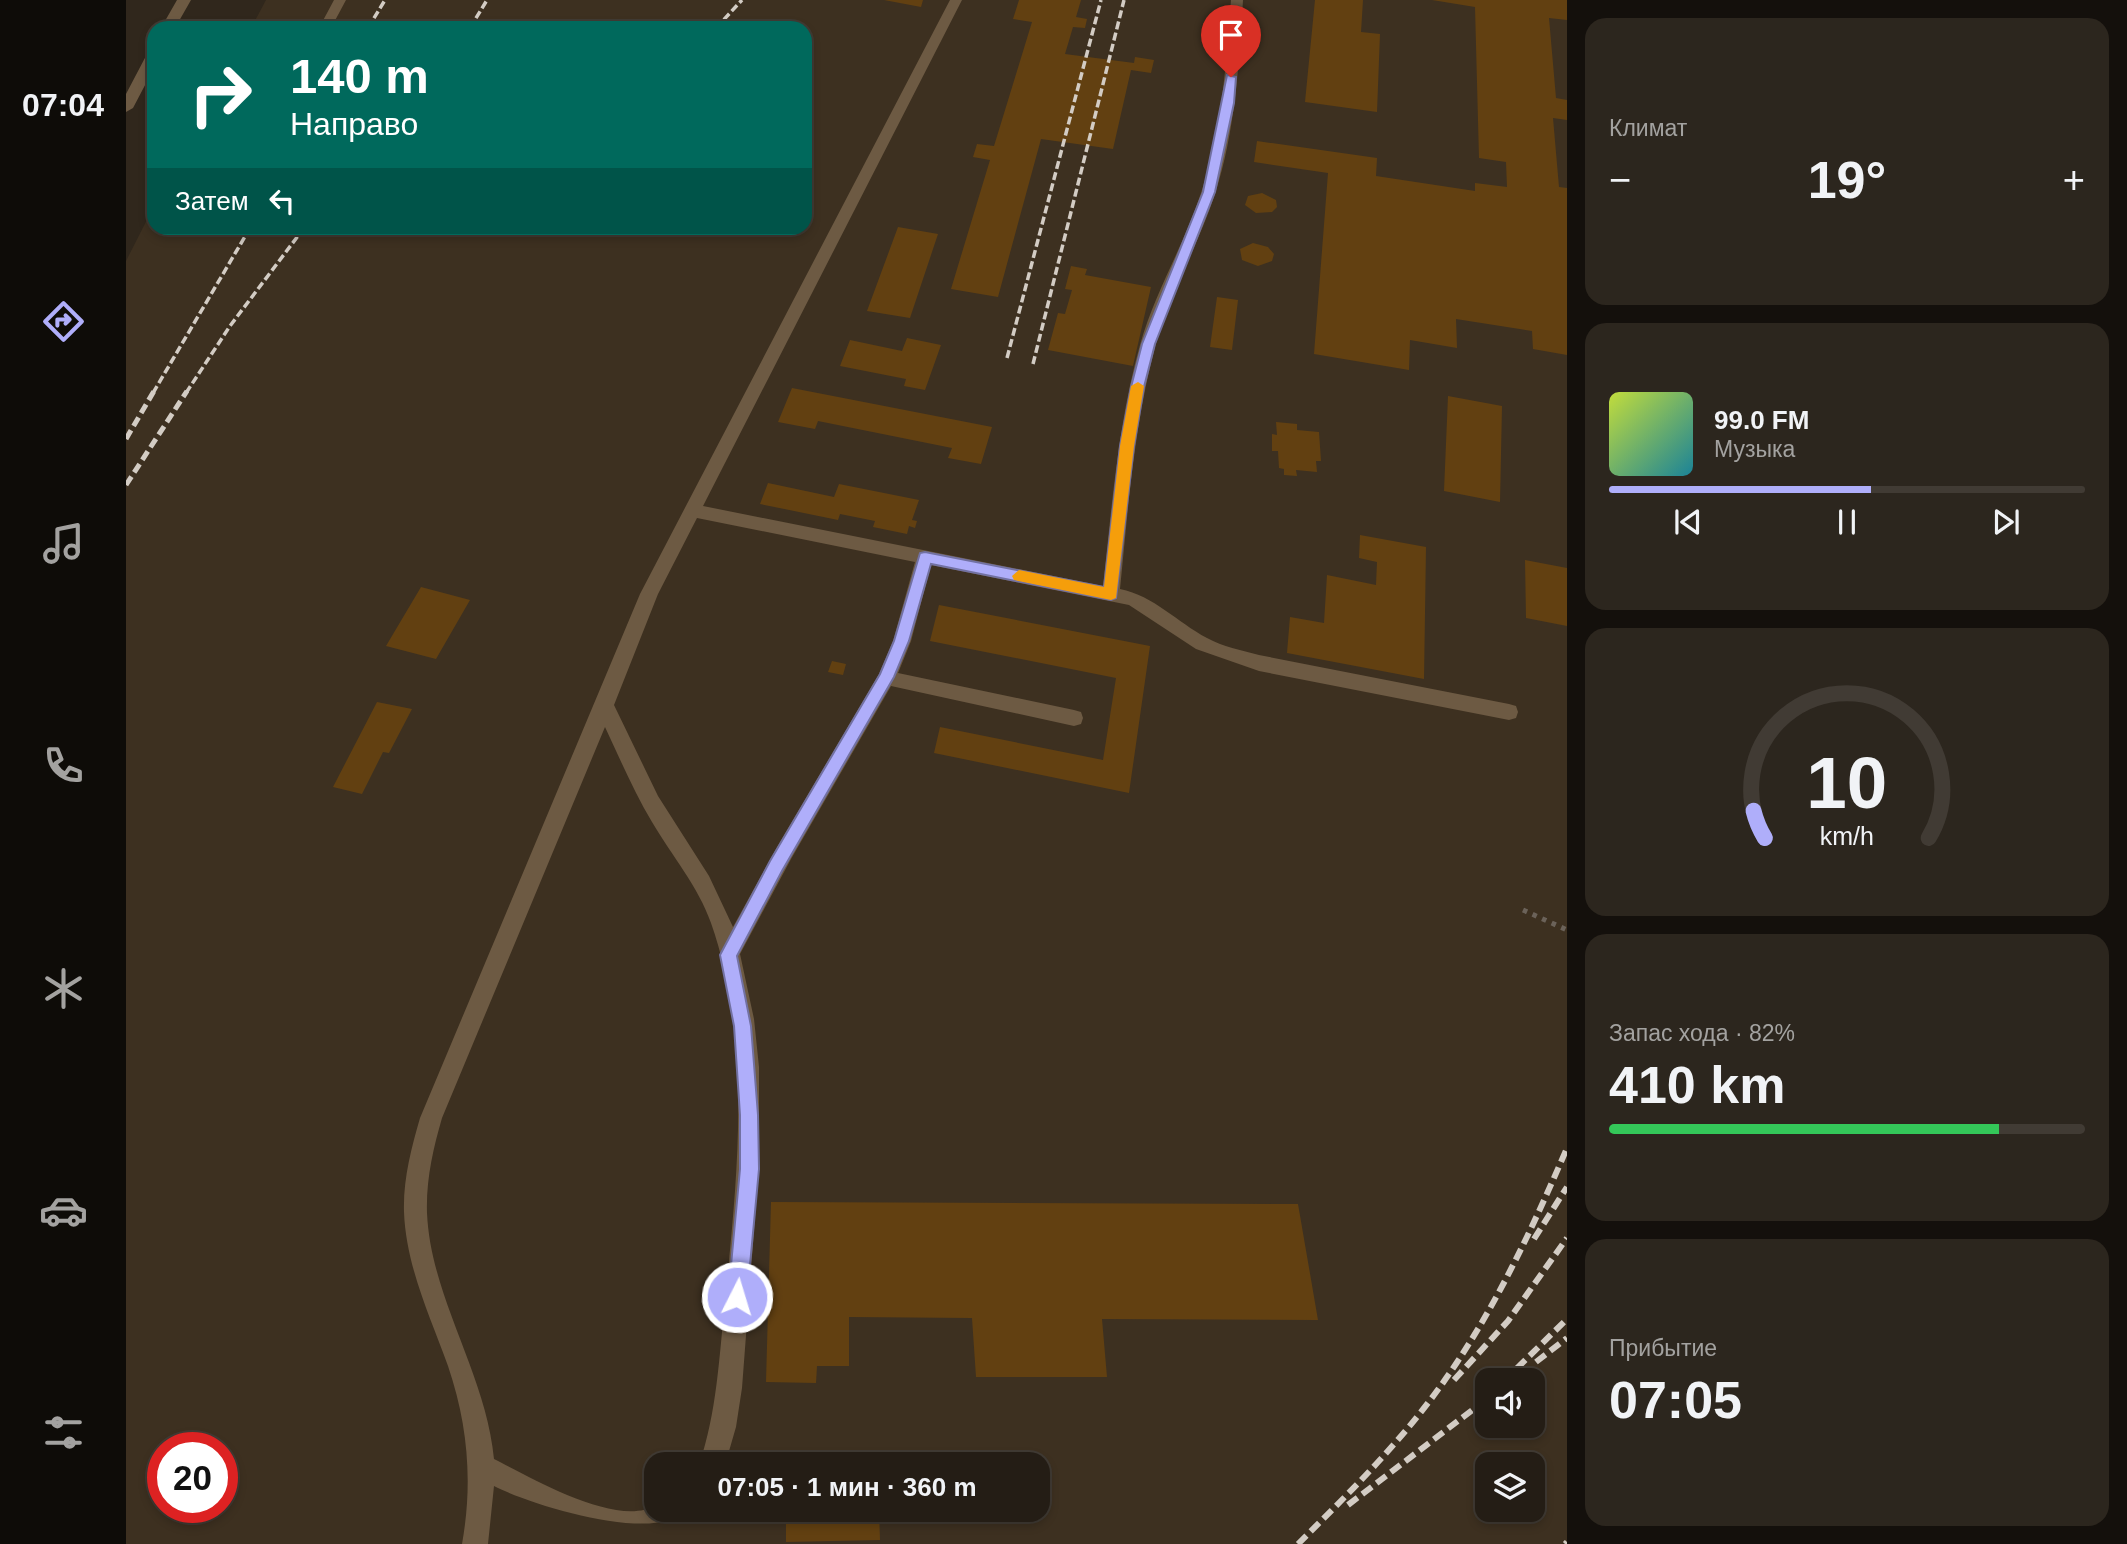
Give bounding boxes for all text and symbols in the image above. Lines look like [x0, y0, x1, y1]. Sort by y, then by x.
pin [1201, 5, 1261, 77]
icon: arrive [1212, 16, 1250, 54]
icon: right [175, 49, 266, 140]
text: 140 m [290, 49, 429, 103]
text: 07:04 [22, 87, 104, 123]
text: Направо [290, 106, 418, 142]
text: Климат [1609, 115, 1687, 141]
text: 19° [1808, 151, 1886, 209]
text: − [1609, 159, 1631, 201]
text: + [2063, 159, 2085, 201]
icon: left [263, 182, 301, 220]
text: Затем [175, 186, 249, 216]
icon: directions [39, 297, 88, 346]
text: 99.0 FM [1714, 405, 1809, 435]
text: Музыка [1714, 436, 1795, 462]
icon: previous [1669, 503, 1707, 541]
icon: pause [1828, 503, 1866, 541]
icon: next [1987, 503, 2025, 541]
icon: music [39, 519, 88, 568]
icon: phone [39, 741, 88, 790]
text: 10 [1807, 742, 1887, 823]
text: km/h [1820, 822, 1874, 850]
icon: climate [39, 964, 88, 1013]
text: Запас хода · 82% [1609, 1020, 1795, 1046]
text: 410 km [1609, 1056, 1785, 1114]
icon: car [39, 1186, 88, 1235]
position arrow [700, 1260, 774, 1334]
text: Прибытие [1609, 1335, 1717, 1361]
map controls [1475, 1368, 1545, 1522]
button: sound [1475, 1368, 1545, 1438]
text: 07:05 [1609, 1371, 1742, 1429]
icon: filters [39, 1408, 88, 1457]
speed limit sign: 20 [147, 1432, 238, 1523]
button: layers [1475, 1452, 1545, 1522]
text: 07:05 · 1 мин · 360 m [717, 1472, 977, 1502]

